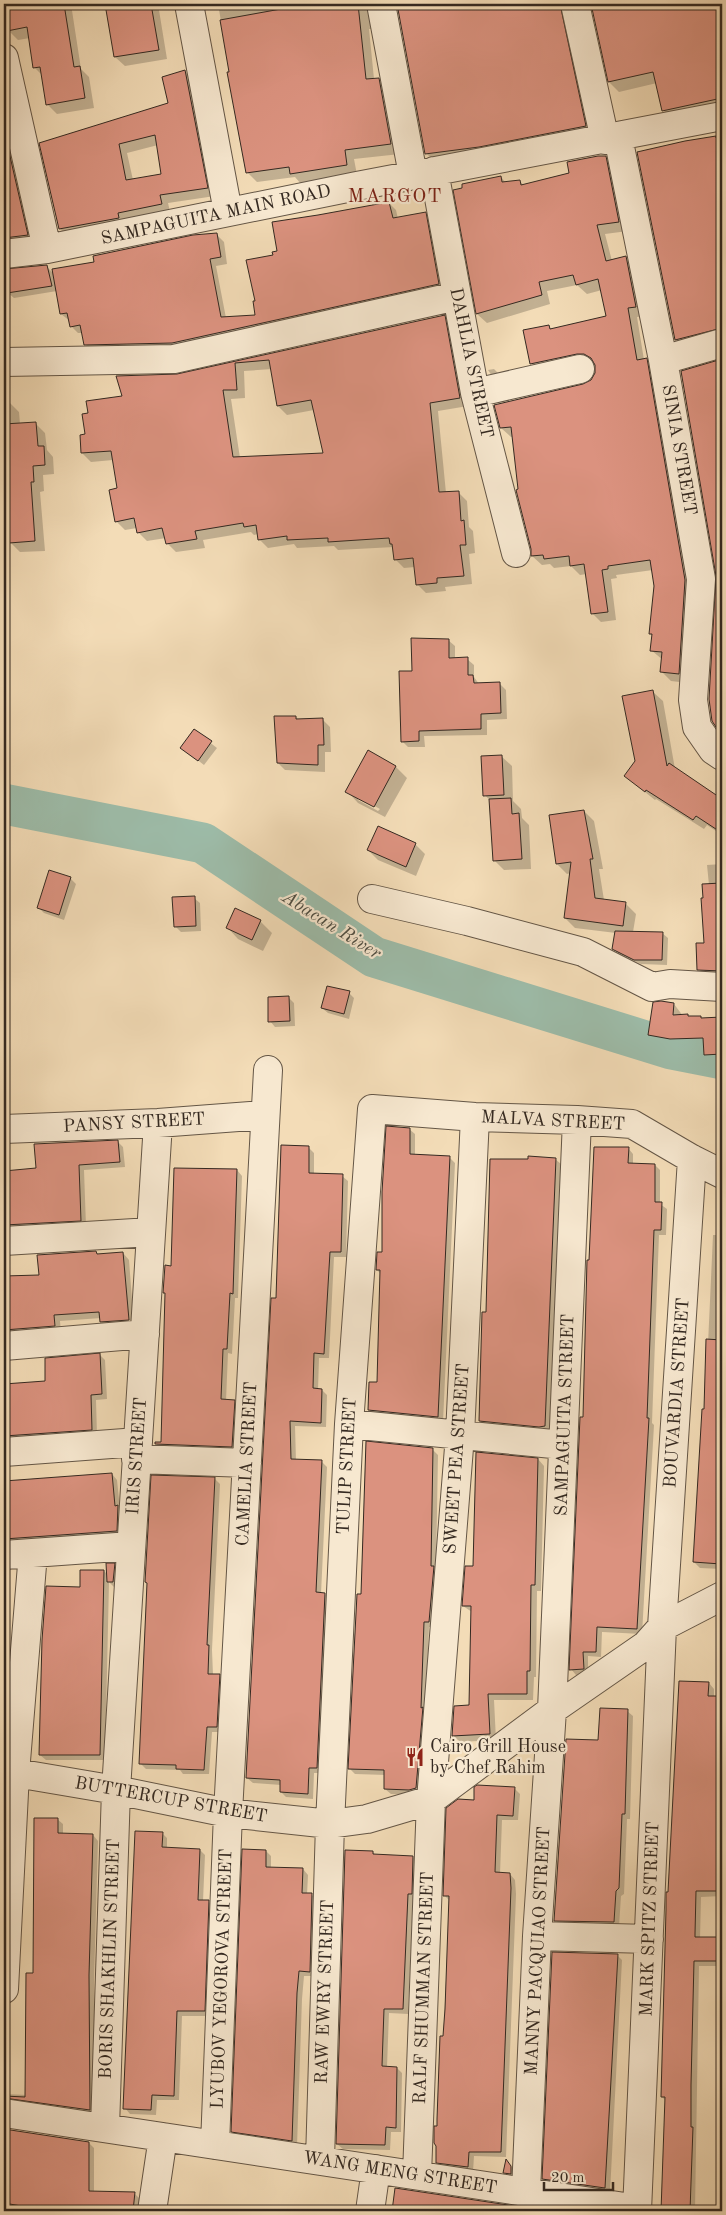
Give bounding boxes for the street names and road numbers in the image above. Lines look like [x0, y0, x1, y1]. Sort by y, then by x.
street label: SAMPAGUITA MAIN ROAD [99, 182, 333, 248]
street label: DAHLIA STREET [446, 286, 496, 440]
street label: SINIA STREET [659, 383, 699, 517]
street label: MALVA STREET [480, 1108, 626, 1134]
street label: PANSY STREET [62, 1110, 206, 1136]
street label: BOUVARDIA STREET [661, 1297, 693, 1489]
street label: SAMPAGUITA STREET [552, 1314, 578, 1516]
street label: SWEET PEA STREET [441, 1363, 473, 1555]
street label: CAMELIA STREET [234, 1381, 260, 1547]
street label: IRIS STREET [124, 1397, 150, 1515]
street label: TULIP STREET [334, 1397, 360, 1535]
street label: BUTTERCUP STREET [73, 1774, 269, 1826]
street label: MARK SPITZ STREET [638, 1821, 662, 2017]
street label: MANNY PACQUIAO STREET [522, 1826, 554, 2076]
street label: BORIS SHAKHLIN STREET [97, 1838, 123, 2080]
street label: LYUBOV YEGOROVA STREET [208, 1848, 236, 2110]
street label: RALF SHUMMAN STREET [411, 1871, 437, 2105]
street label: RAW EWRY STREET [313, 1900, 337, 2084]
street label: WANG MENG STREET [302, 2149, 498, 2197]

